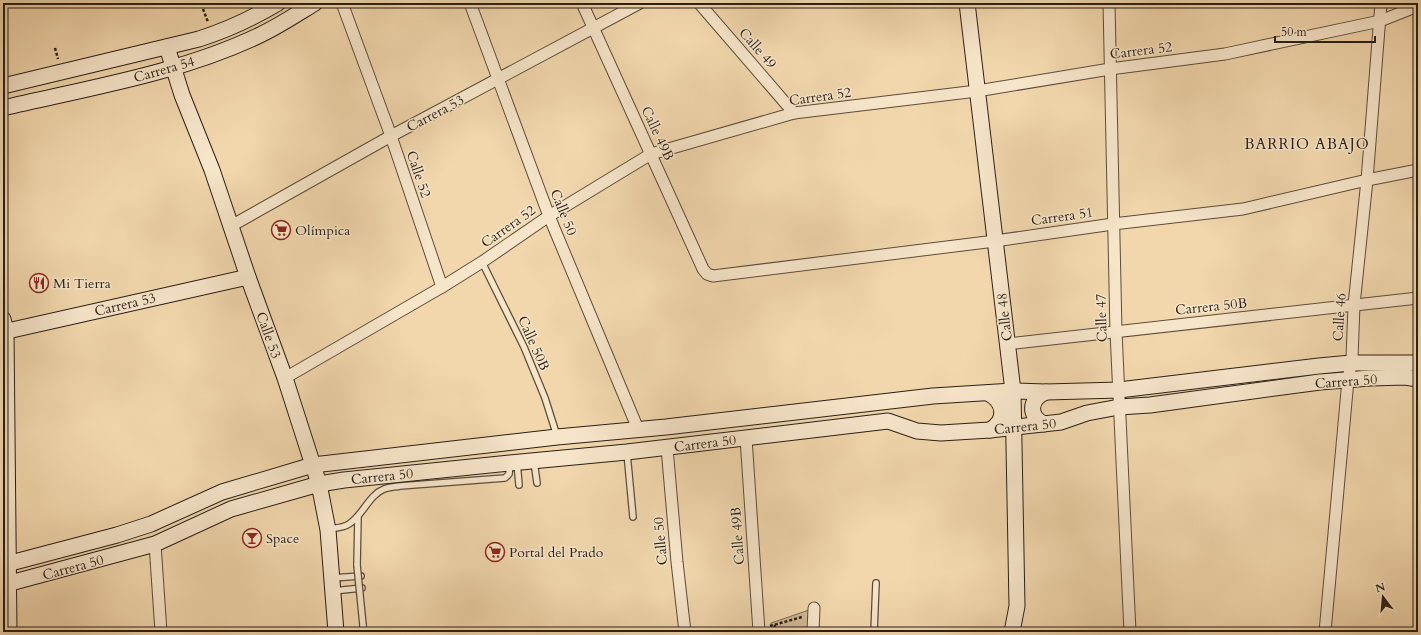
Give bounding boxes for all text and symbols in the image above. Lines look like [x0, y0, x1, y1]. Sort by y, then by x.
scale bar [1275, 18, 1375, 44]
street label: Calle 49 [735, 24, 781, 73]
text: 50 m [1281, 24, 1308, 40]
street label: Carrera 52 [1109, 37, 1173, 64]
street label: Carrera 54 [131, 52, 197, 87]
street label: Carrera 52 [788, 83, 852, 110]
street label: Carrera 53 [403, 90, 467, 137]
street label: Calle 49B [637, 103, 678, 163]
district label: BARRIO ABAJO [1244, 134, 1370, 154]
street label: Calle 52 [402, 148, 435, 200]
street label: Calle 50 [546, 186, 581, 238]
street label: Carrera 52 [477, 201, 539, 252]
street label: Carrera 51 [1030, 203, 1094, 230]
supermarket icon: Olímpica [270, 219, 292, 241]
place label: Olímpica [295, 221, 350, 240]
restaurant icon: Mi Tierra [28, 272, 50, 294]
place label: Mi Tierra [53, 274, 111, 293]
street label: Carrera 53 [92, 288, 158, 321]
street label: Calle 48 [992, 292, 1017, 342]
street label: Calle 46 [1328, 292, 1351, 342]
street label: Calle 47 [1091, 293, 1112, 342]
street label: Carrera 50B [1174, 293, 1248, 320]
street label: Calle 53 [251, 309, 286, 361]
street label: Calle 50B [513, 313, 554, 373]
street label: Carrera 50 [1314, 370, 1378, 393]
street label: Carrera 50 [993, 414, 1057, 439]
street label: Carrera 50 [673, 430, 737, 457]
street label: Carrera 50 [350, 464, 414, 489]
street label: Calle 49B [726, 506, 749, 565]
street label: Calle 50 [649, 516, 672, 566]
bar icon: Space [241, 527, 263, 549]
place label: Space [266, 529, 299, 548]
supermarket icon: Portal del Prado [484, 541, 506, 563]
place label: Portal del Prado [509, 543, 604, 562]
street label: Carrera 50 [40, 550, 106, 585]
north arrow [1363, 577, 1403, 617]
text: N [1374, 579, 1387, 596]

